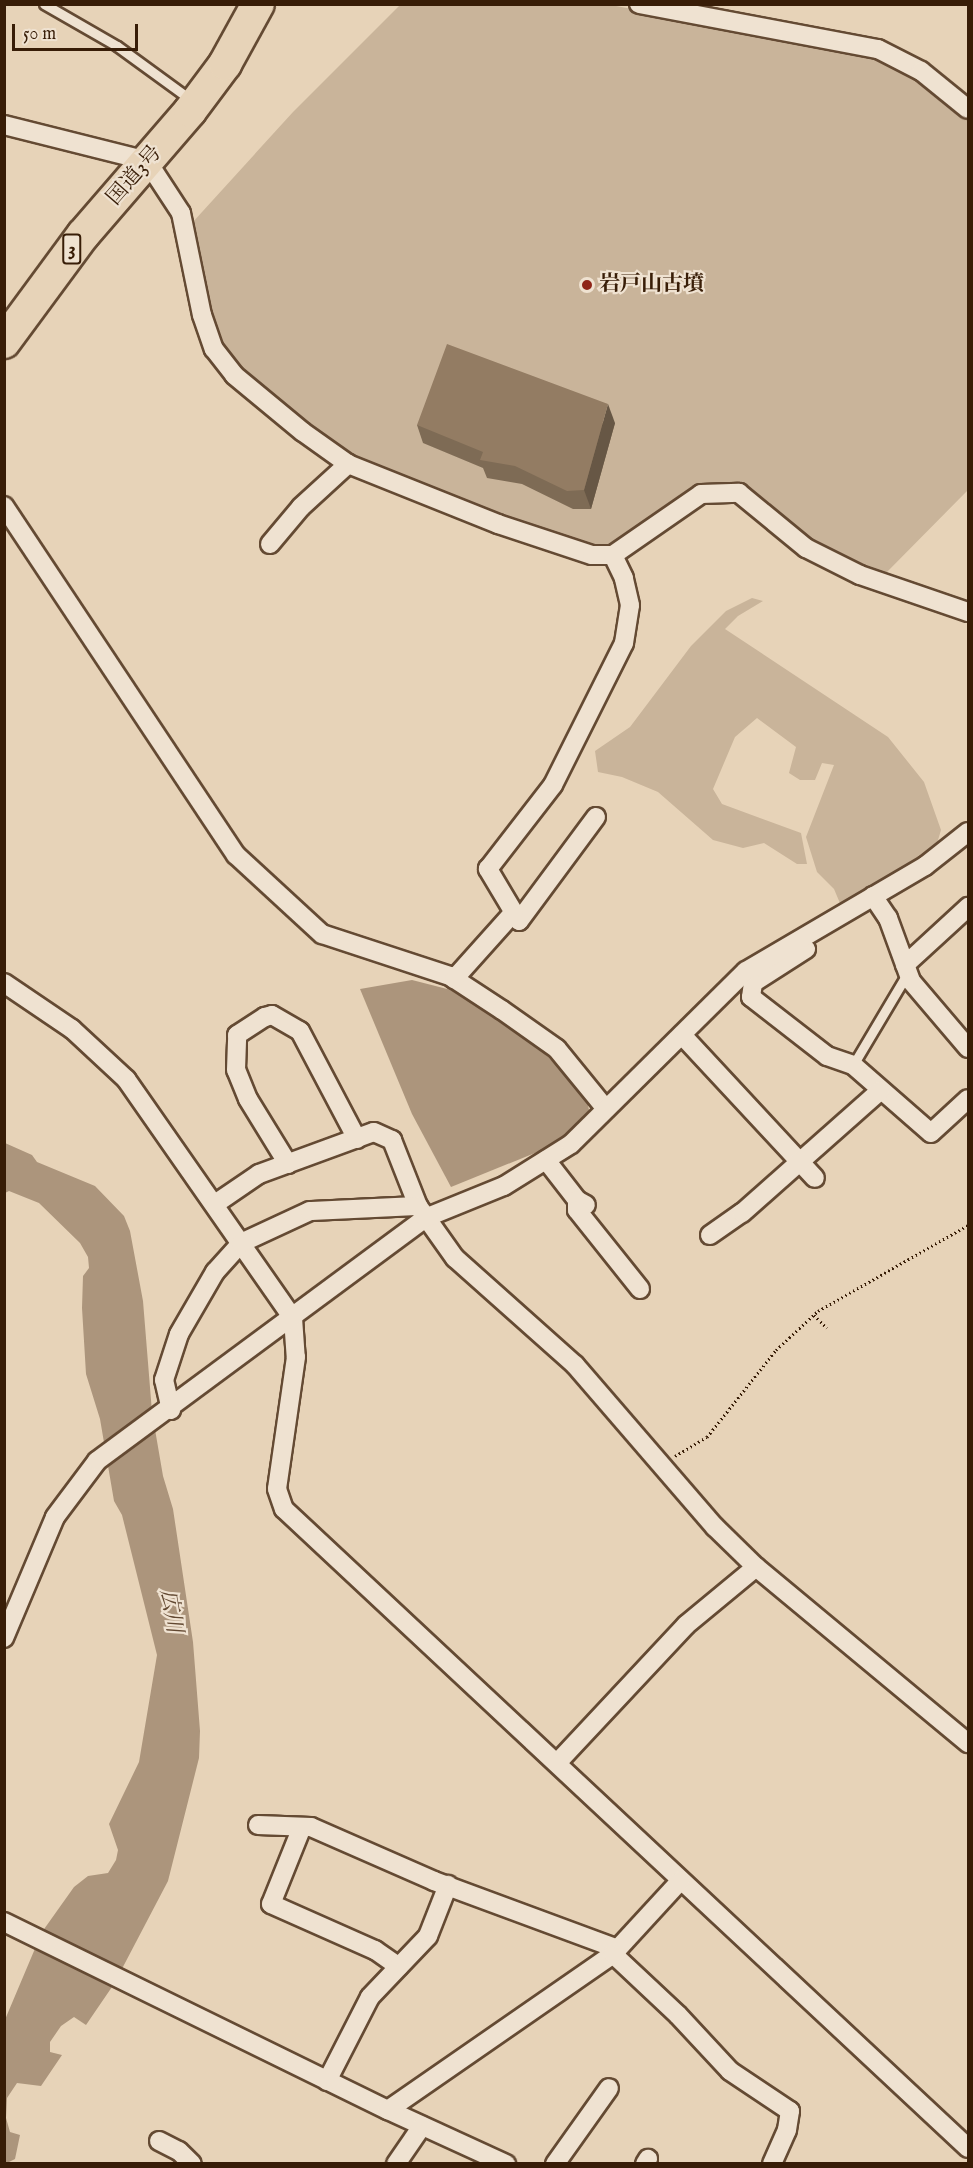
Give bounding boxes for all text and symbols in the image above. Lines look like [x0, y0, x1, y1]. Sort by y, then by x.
scale bar [15, 12, 141, 50]
text: 50 m [23, 23, 56, 46]
street label: 国道3号 [102, 141, 168, 211]
road number: 3 [62, 232, 82, 266]
place label: 岩戸山古墳 [599, 272, 704, 298]
marker: 岩戸山古墳 [580, 278, 594, 292]
water label: 広川 [153, 1587, 187, 1635]

